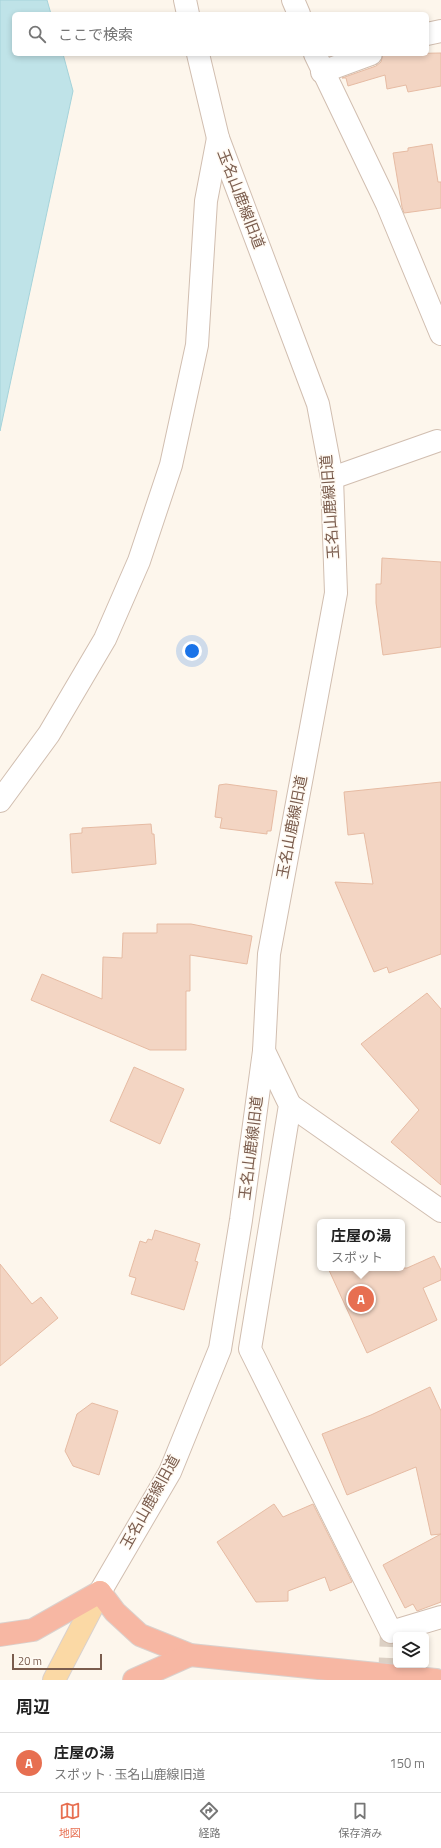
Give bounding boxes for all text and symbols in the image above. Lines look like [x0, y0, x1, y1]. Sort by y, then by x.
search box [12, 12, 429, 56]
icon: search [26, 23, 48, 45]
text: ここで検索 [58, 23, 133, 46]
street label: 玉名山鹿線旧道 [212, 146, 271, 252]
street label: 玉名山鹿線旧道 [314, 454, 345, 560]
your location [182, 641, 202, 661]
street label: 玉名山鹿線旧道 [270, 773, 313, 881]
street label: 玉名山鹿線旧道 [233, 1094, 268, 1201]
popup [317, 1219, 405, 1271]
text: 庄屋の湯 [331, 1224, 391, 1247]
text: スポット [331, 1247, 383, 1267]
pin: A [348, 1284, 374, 1314]
street label: 玉名山鹿線旧道 [114, 1450, 185, 1553]
map controls [393, 1632, 429, 1668]
button: layers [393, 1632, 429, 1668]
scale bar [12, 1652, 102, 1671]
text: 20 m [18, 1653, 42, 1669]
text: 周辺 [16, 1694, 50, 1720]
text: 庄屋の湯 [54, 1741, 114, 1764]
text: A [25, 1753, 33, 1773]
text: 150 m [389, 1753, 425, 1773]
text: スポット · 玉名山鹿線旧道 [54, 1764, 206, 1784]
tab: 地図 [59, 1800, 81, 1841]
tab: 経路 [198, 1800, 220, 1841]
tab: 保存済み [338, 1800, 382, 1841]

